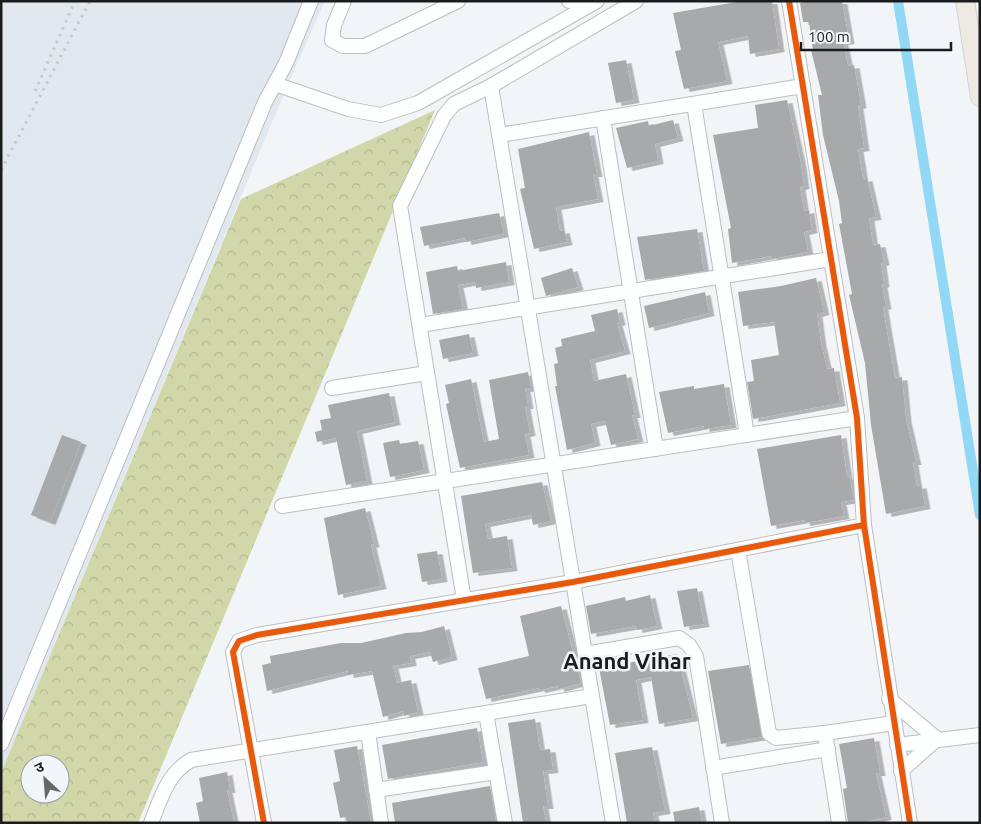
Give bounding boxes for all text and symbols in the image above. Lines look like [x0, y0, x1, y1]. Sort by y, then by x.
scale bar [801, 20, 951, 52]
text: 100 m [808, 28, 850, 45]
district label: Anand Vihar [563, 648, 691, 673]
north arrow [20, 754, 70, 804]
text: उ [32, 758, 47, 776]

